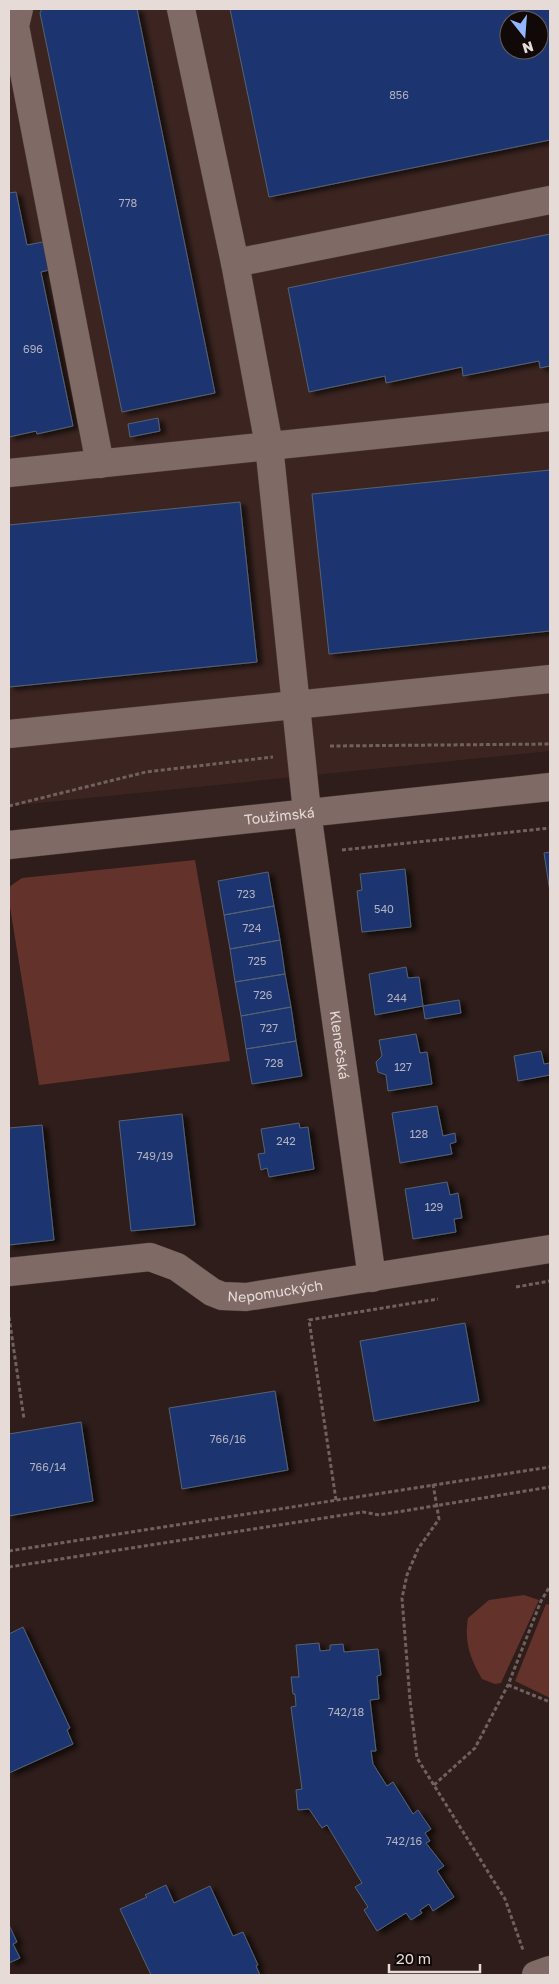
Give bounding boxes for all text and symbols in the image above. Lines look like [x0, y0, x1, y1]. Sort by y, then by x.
north arrow [499, 10, 549, 60]
text: N [520, 38, 536, 58]
house number: 856 [389, 88, 409, 101]
house number: 778 [119, 196, 137, 209]
house number: 696 [23, 342, 43, 355]
street label: Toužimská [243, 803, 315, 828]
house number: 723 [237, 887, 255, 900]
house number: 540 [374, 902, 394, 915]
house number: 724 [243, 921, 262, 934]
house number: 725 [248, 954, 266, 967]
house number: 726 [254, 988, 273, 1001]
house number: 244 [387, 991, 407, 1004]
street label: Klenečská [327, 1009, 353, 1080]
house number: 727 [260, 1021, 278, 1034]
house number: 728 [265, 1056, 284, 1069]
house number: 127 [394, 1060, 412, 1073]
house number: 128 [410, 1127, 428, 1140]
house number: 242 [276, 1134, 296, 1147]
house number: 749/19 [137, 1149, 173, 1162]
house number: 129 [425, 1200, 443, 1213]
street label: Nepomuckých [227, 1276, 324, 1305]
house number: 766/16 [210, 1432, 247, 1445]
house number: 766/14 [30, 1460, 67, 1473]
house number: 742/18 [328, 1705, 364, 1718]
house number: 742/16 [386, 1834, 422, 1847]
scale bar [389, 1942, 480, 1974]
text: 20 m [396, 1949, 431, 1967]

